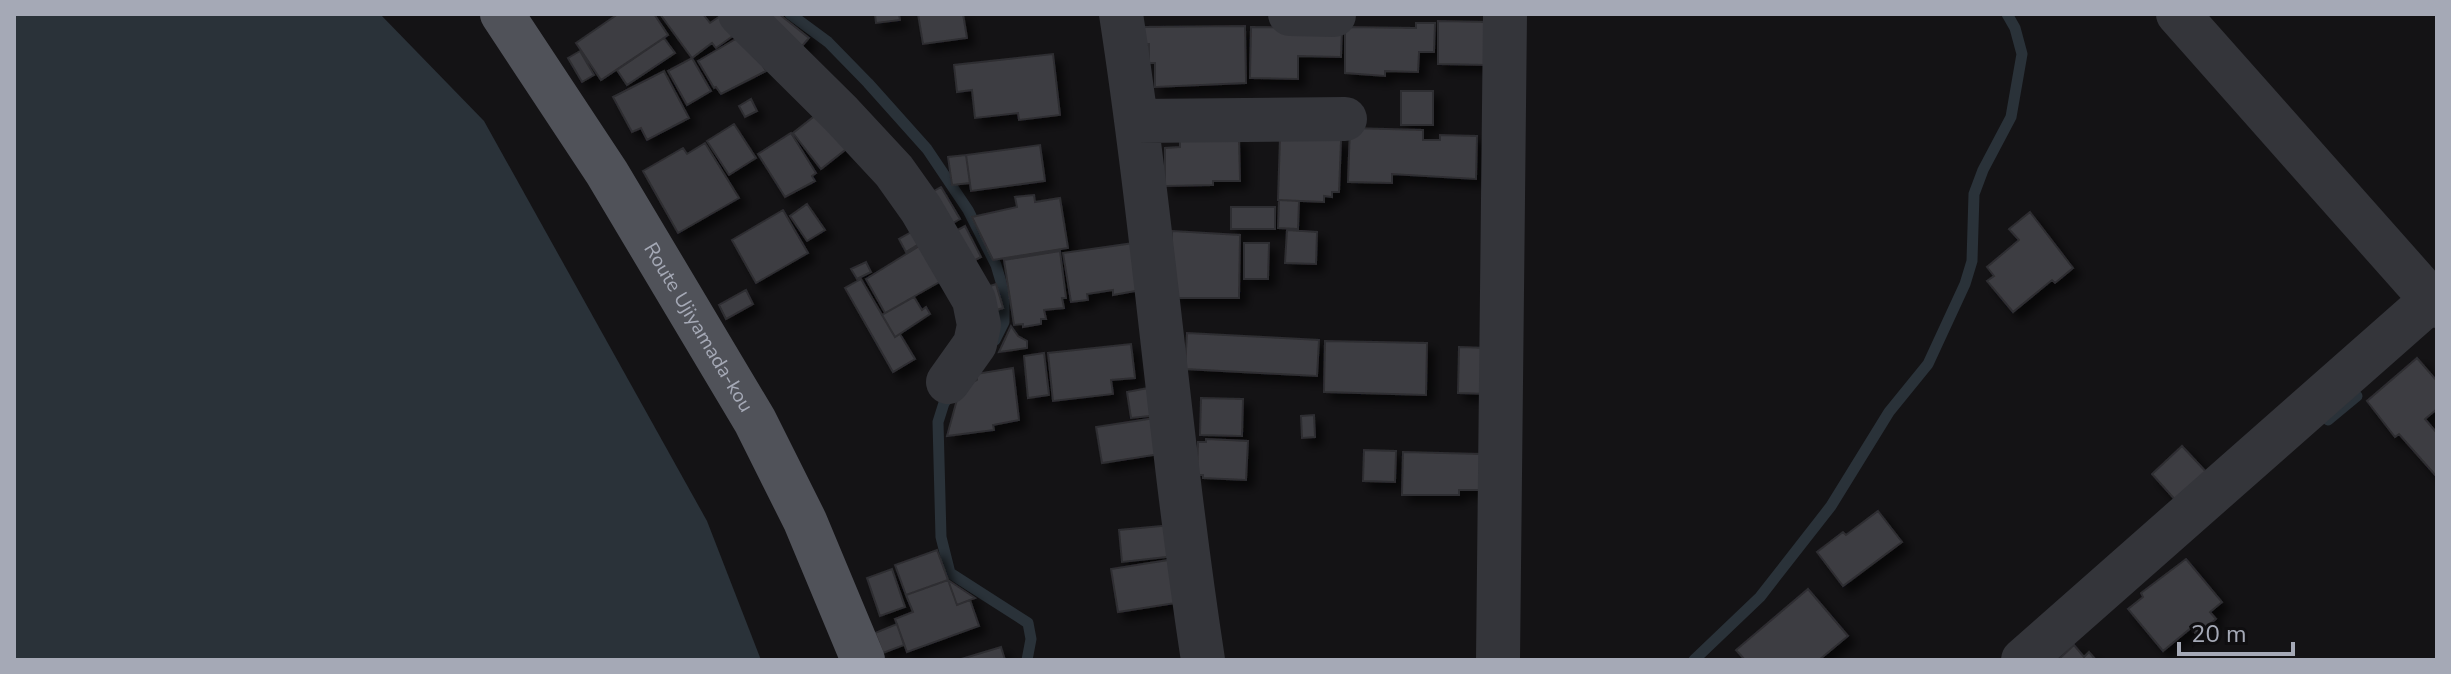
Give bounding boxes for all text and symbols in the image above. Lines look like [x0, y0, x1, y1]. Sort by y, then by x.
street label: Route Ujiyamada-kou [638, 237, 760, 417]
scale bar [2179, 606, 2293, 656]
text: 20 m [2191, 618, 2247, 650]

